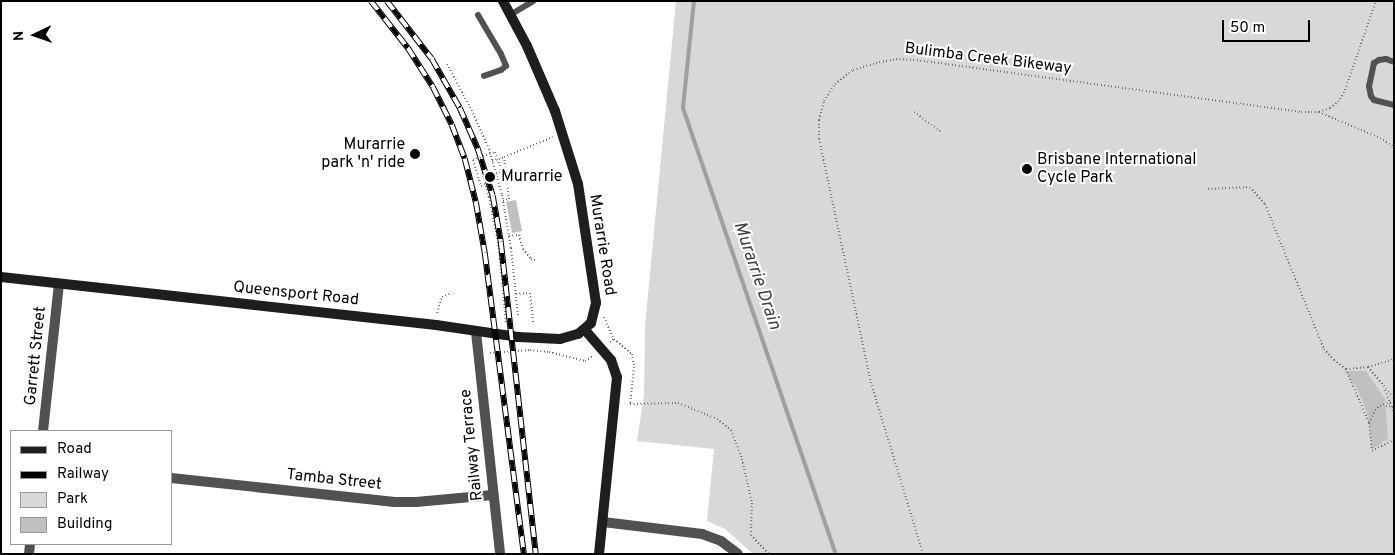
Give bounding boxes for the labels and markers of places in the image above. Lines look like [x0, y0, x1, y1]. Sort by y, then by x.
place label: Murarrie park 'n' ride [321, 135, 405, 173]
marker: Murarrie park 'n' ride [409, 148, 421, 160]
place label: Brisbane International Cycle Park [1037, 150, 1196, 188]
marker: Brisbane International Cycle Park [1021, 163, 1033, 175]
place label: Murarrie [501, 167, 562, 187]
marker: Murarrie [483, 170, 497, 184]

